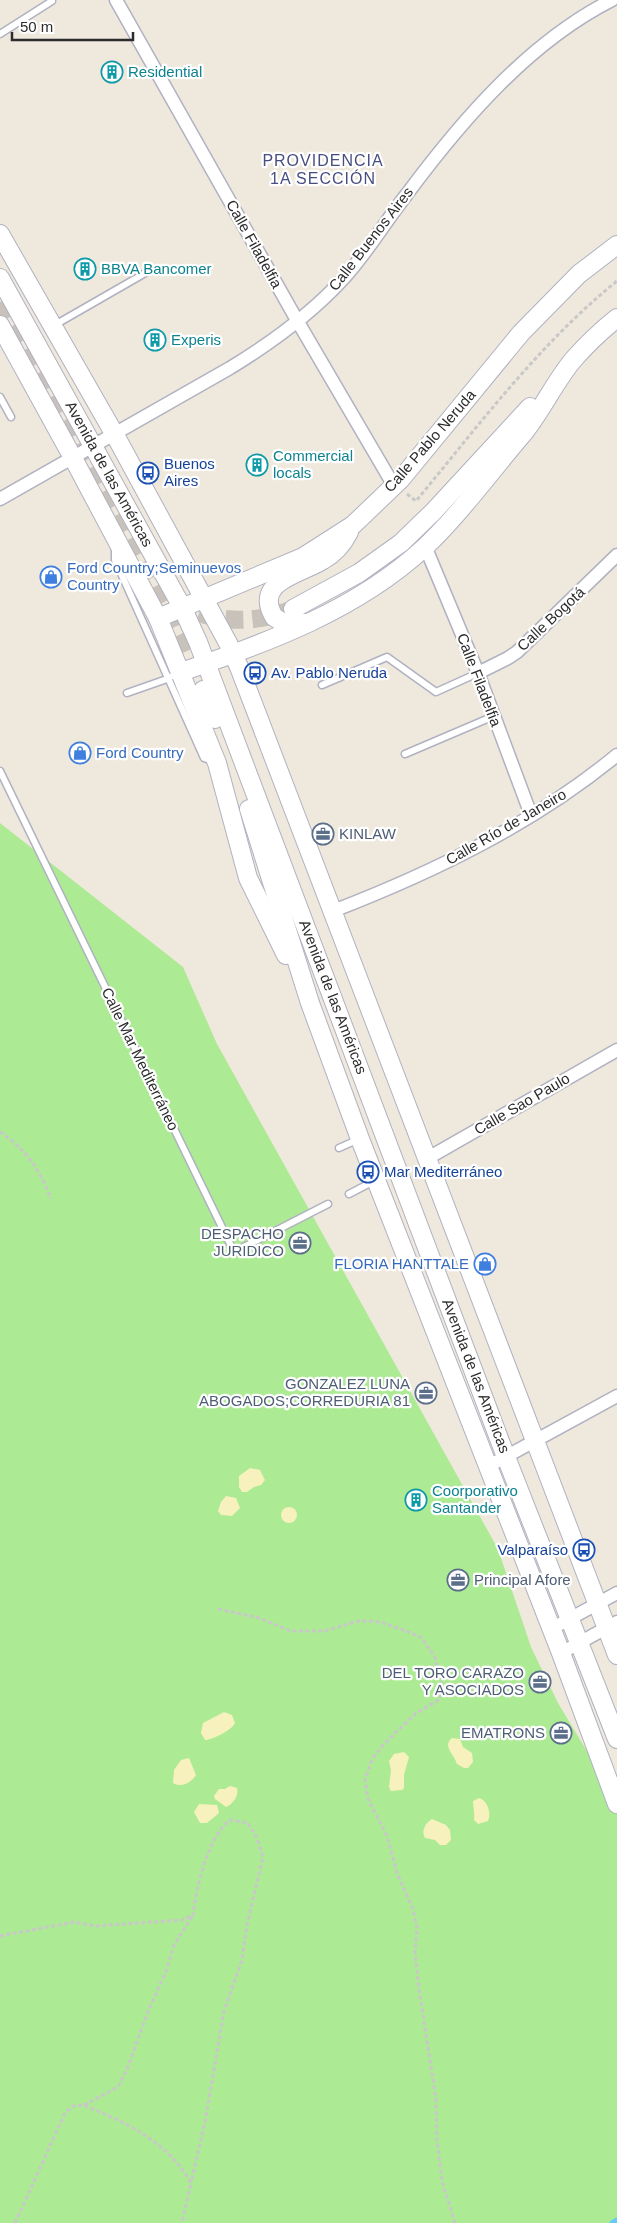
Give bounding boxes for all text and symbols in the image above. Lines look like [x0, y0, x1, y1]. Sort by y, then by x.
scale bar [12, 10, 134, 42]
text: 50 m [20, 18, 53, 35]
building icon: Residential [100, 60, 124, 84]
place label: Residential [128, 63, 202, 80]
district label: PROVIDENCIA 1A SECCIÓN [262, 152, 384, 187]
street label: Calle Buenos Aires [325, 184, 416, 294]
street label: Calle Filadelfia [223, 197, 286, 291]
building icon: BBVA Bancomer [73, 257, 97, 281]
place label: BBVA Bancomer [101, 260, 212, 277]
building icon: Experis [143, 328, 167, 352]
place label: Experis [171, 331, 221, 348]
street label: Calle Pablo Neruda [381, 386, 479, 495]
street label: Avenida de las Américas [62, 398, 157, 550]
place label: Commercial locals [273, 447, 353, 481]
building icon: Commercial locals [245, 453, 269, 477]
place label: Buenos Aires [164, 455, 215, 489]
bus stop icon: Buenos Aires [136, 461, 160, 485]
place label: Ford Country;Seminuevos Country [67, 559, 241, 593]
shop icon: Ford Country;Seminuevos Country [39, 565, 63, 589]
street label: Calle Bogotá [513, 583, 588, 654]
street label: Calle Filadelfia [454, 631, 505, 729]
bus stop icon: Av. Pablo Neruda [243, 661, 267, 685]
place label: Av. Pablo Neruda [271, 664, 388, 681]
shop icon: Ford Country [68, 741, 92, 765]
place label: Ford Country [96, 744, 184, 761]
street label: Calle Río de Janeiro [443, 785, 569, 868]
office icon: KINLAW [311, 822, 335, 846]
place label: KINLAW [339, 825, 397, 842]
street label: Avenida de las Américas [296, 917, 371, 1076]
street label: Calle Mar Mediterráneo [98, 985, 182, 1133]
street label: Calle Sao Paulo [471, 1069, 573, 1138]
bus stop icon: Mar Mediterráneo [356, 1160, 380, 1184]
place label: Mar Mediterráneo [384, 1163, 502, 1180]
place label: DESPACHO JURIDICO [201, 1225, 284, 1259]
office icon: DESPACHO JURIDICO [288, 1231, 312, 1255]
shop icon: FLORIA HANTTALE [473, 1252, 497, 1276]
place label: FLORIA HANTTALE [334, 1255, 469, 1272]
street label: Avenida de las Américas [439, 1296, 514, 1455]
place label: GONZALEZ LUNA ABOGADOS;CORREDURIA 81 [199, 1375, 410, 1409]
office icon: GONZALEZ LUNA ABOGADOS;CORREDURIA 81 [414, 1381, 438, 1405]
place label: Coorporativo Santander [432, 1482, 518, 1516]
building icon: Coorporativo Santander [404, 1488, 428, 1512]
bus stop icon: Valparaíso [572, 1538, 596, 1562]
place label: Valparaíso [497, 1541, 568, 1558]
office icon: Principal Afore [446, 1568, 470, 1592]
place label: Principal Afore [474, 1571, 571, 1588]
place label: DEL TORO CARAZO Y ASOCIADOS [382, 1664, 524, 1698]
office icon: DEL TORO CARAZO Y ASOCIADOS [528, 1670, 552, 1694]
office icon: EMATRONS [549, 1721, 573, 1745]
place label: EMATRONS [461, 1724, 545, 1741]

